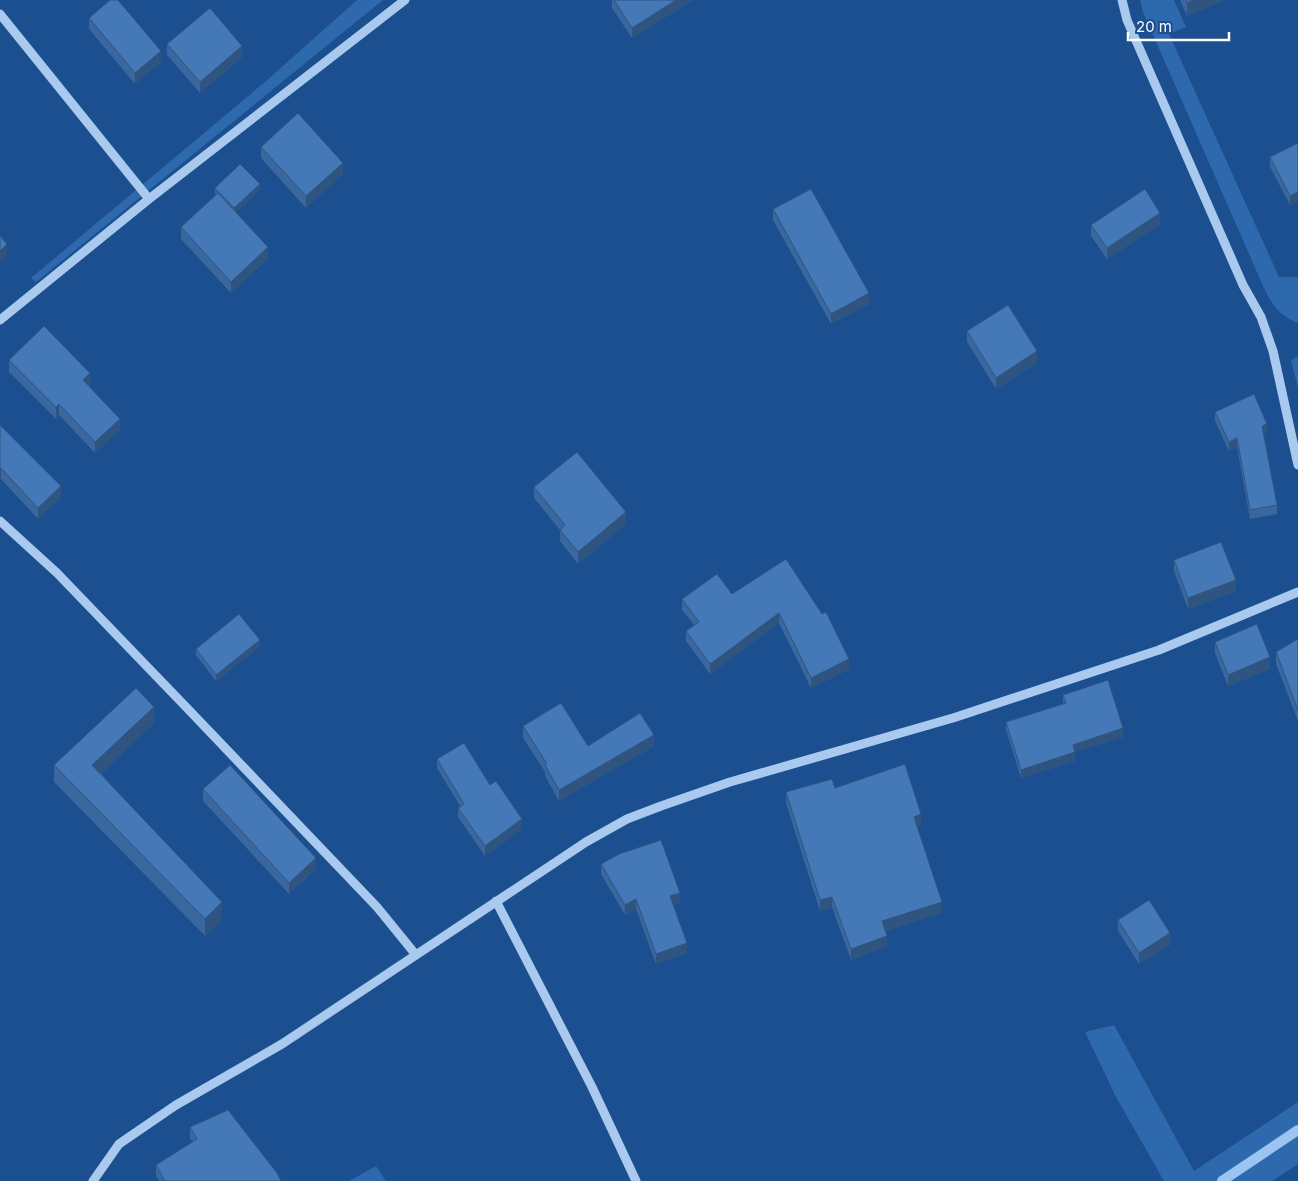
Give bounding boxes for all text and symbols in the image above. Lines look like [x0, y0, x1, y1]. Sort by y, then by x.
scale bar [1128, 10, 1229, 42]
text: 20 m [1136, 17, 1172, 36]

